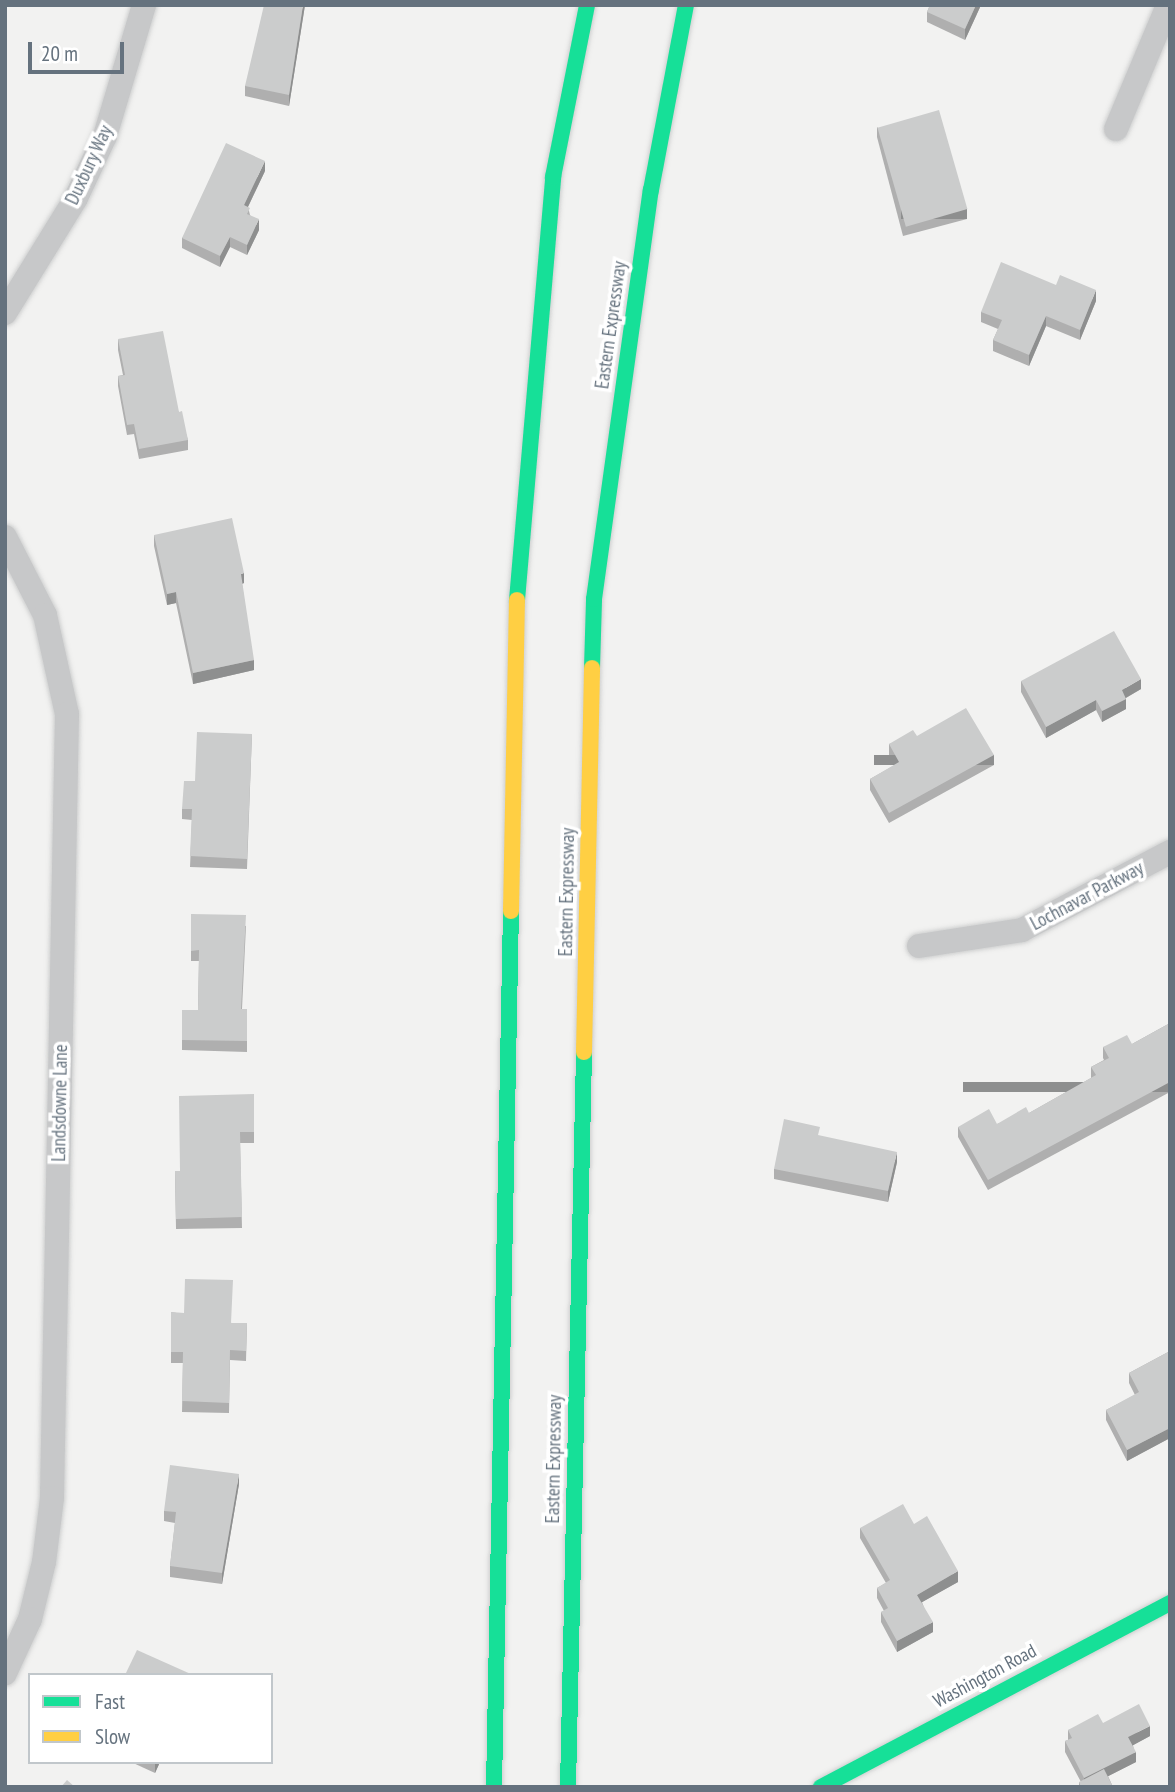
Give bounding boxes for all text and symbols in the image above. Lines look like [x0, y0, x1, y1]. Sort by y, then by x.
scale bar [32, 28, 128, 72]
text: 20 m [41, 40, 78, 67]
street label: Duxbury Way [61, 121, 117, 209]
street label: Eastern Expressway [591, 260, 631, 390]
street label: Eastern Expressway [554, 827, 580, 957]
street label: Lochnavar Parkway [1027, 857, 1147, 935]
street label: Landsdowne Lane [48, 1044, 72, 1162]
street label: Eastern Expressway [541, 1394, 567, 1524]
street label: Washington Road [930, 1639, 1040, 1713]
legend [28, 1673, 273, 1764]
text: Fast [95, 1688, 125, 1715]
text: Slow [95, 1723, 130, 1750]

